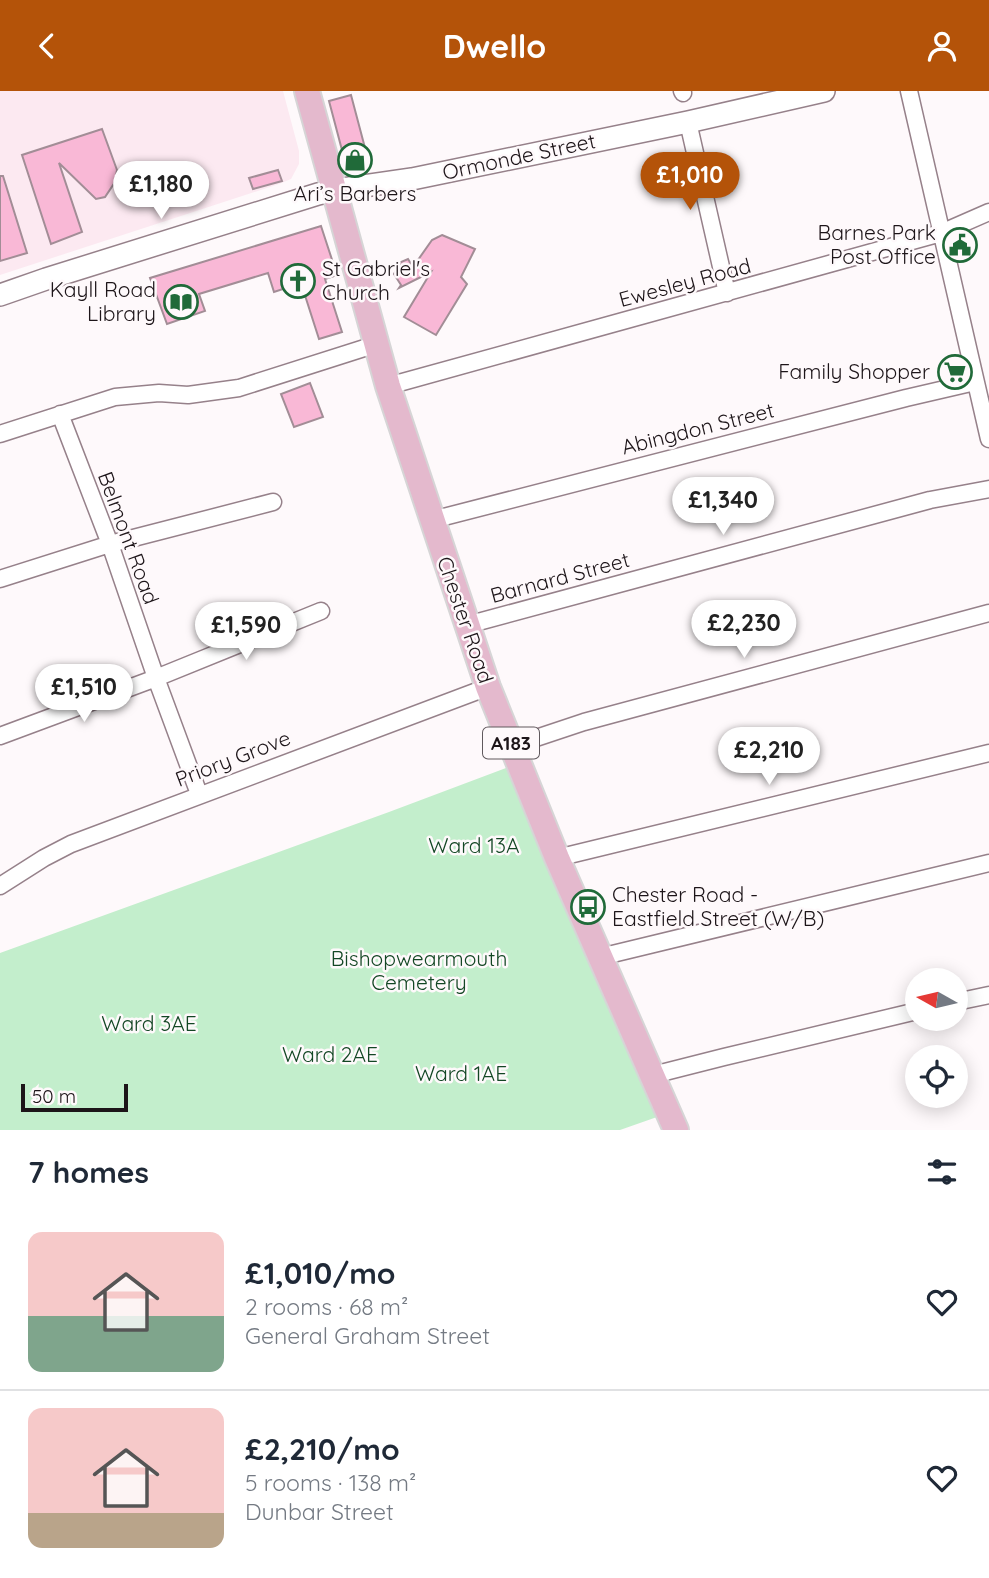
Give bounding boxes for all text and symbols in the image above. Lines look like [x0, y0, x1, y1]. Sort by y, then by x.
text: Dwello [443, 26, 546, 66]
icon: back [28, 27, 66, 65]
icon: person [923, 27, 961, 65]
street label: Ormonde Street [440, 127, 598, 185]
shop icon: Ari’s Barbers [336, 141, 374, 179]
pin: £1,010 [633, 152, 747, 212]
text: £1,010 [657, 160, 723, 189]
pin: £1,180 [104, 162, 218, 221]
text: £1,180 [129, 169, 193, 198]
place label: Ari’s Barbers [294, 180, 416, 206]
place label: Barnes Park Post Office [817, 219, 936, 269]
public building icon: Barnes Park Post Office [941, 226, 979, 264]
street label: Ewesley Road [616, 252, 754, 312]
place label: St Gabriel's Church [322, 255, 430, 305]
church icon: St Gabriel's Church [279, 262, 317, 300]
place label: Kayll Road Library [50, 276, 156, 326]
library icon: Kayll Road Library [162, 283, 200, 321]
supermarket icon: Family Shopper [936, 353, 974, 391]
place label: Family Shopper [778, 358, 930, 384]
street label: Abingdon Street [619, 397, 777, 460]
street label: Belmont Road [93, 468, 165, 608]
pin: £1,340 [666, 477, 780, 537]
text: £1,340 [688, 485, 758, 514]
street label: Barnard Street [487, 546, 632, 608]
street label: Chester Road [432, 553, 500, 686]
pin: £2,230 [687, 601, 801, 660]
pin: £1,590 [189, 603, 303, 662]
text: £2,230 [707, 608, 781, 637]
text: £1,590 [211, 610, 281, 639]
pin: £1,510 [27, 665, 141, 724]
text: £1,510 [51, 672, 117, 701]
street label: Priory Grove [171, 724, 294, 792]
road number: A183 [483, 727, 539, 758]
pin: £2,210 [712, 727, 826, 787]
text: £2,210 [734, 735, 804, 764]
park label: Ward 13A [428, 832, 520, 858]
place label: Chester Road - Eastfield Street (W/B) [612, 881, 824, 931]
bus stop icon: Chester Road - Eastfield Street (W/B) [569, 888, 607, 926]
park label: Bishopwearmouth Cemetery [331, 945, 507, 995]
north arrow [905, 968, 968, 1031]
map controls [905, 968, 968, 1108]
park label: Ward 3AE [101, 1010, 197, 1036]
park label: Ward 2AE [282, 1041, 378, 1067]
button: locate [905, 1045, 968, 1108]
park label: Ward 1AE [415, 1060, 507, 1086]
scale bar [21, 1081, 128, 1113]
text: 50 m [32, 1084, 76, 1108]
text: 7 homes [28, 1153, 149, 1191]
icon: filters [923, 1153, 961, 1191]
text: £1,010/mo [245, 1254, 396, 1292]
icon: home [84, 1260, 168, 1344]
icon: heart [923, 1283, 961, 1321]
text: 2 rooms · 68 m² [245, 1292, 408, 1321]
text: General Graham Street [245, 1321, 490, 1350]
text: £2,210/mo [245, 1430, 400, 1468]
icon: home [84, 1436, 168, 1520]
icon: heart [923, 1459, 961, 1497]
text: 5 rooms · 138 m² [245, 1468, 416, 1497]
text: Dunbar Street [245, 1497, 394, 1526]

